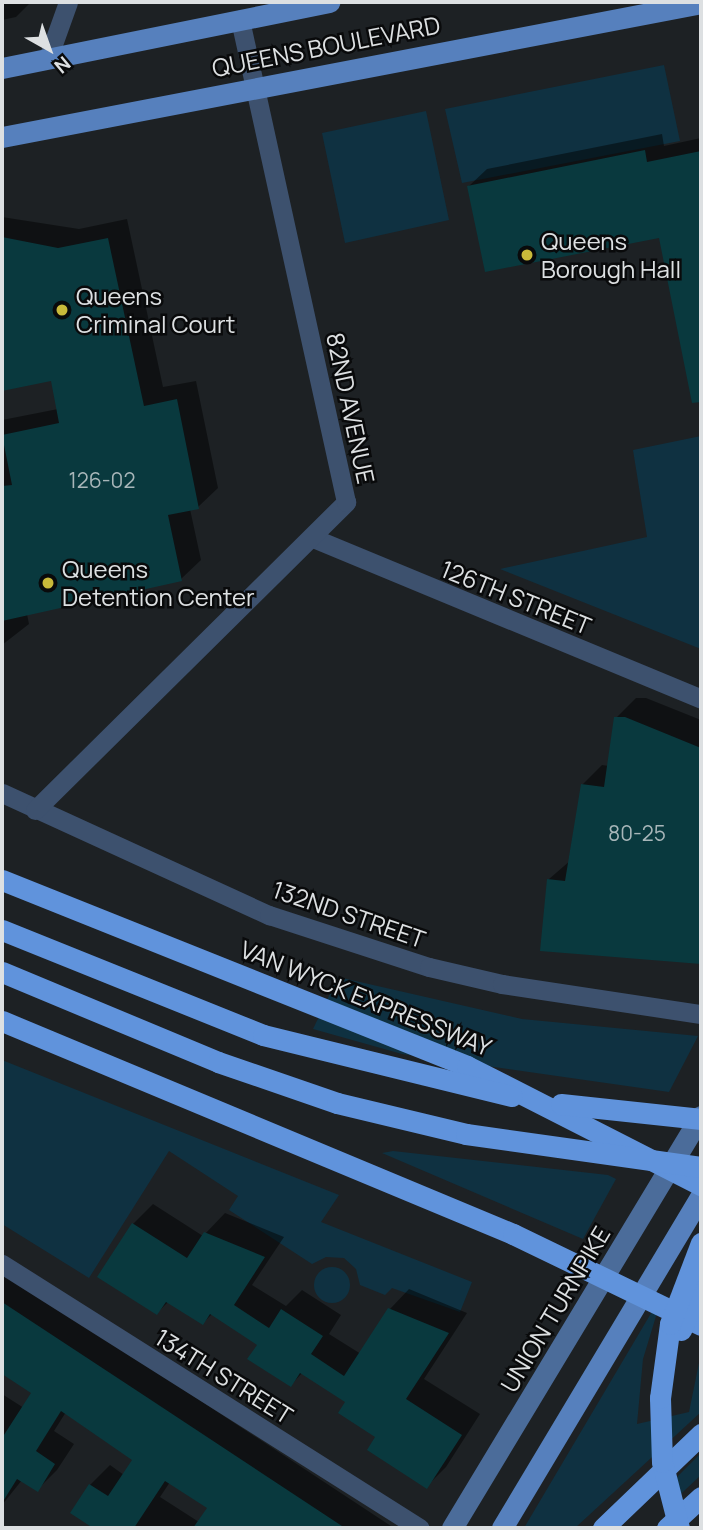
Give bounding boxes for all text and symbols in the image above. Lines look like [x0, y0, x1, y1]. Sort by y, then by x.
street label: QUEENS BOULEVARD [210, 10, 442, 82]
north arrow [14, 14, 84, 84]
text: N [49, 51, 76, 79]
place label: Queens Borough Hall [541, 227, 681, 283]
marker: Queens Borough Hall [519, 247, 535, 263]
place label: Queens Criminal Court [76, 282, 235, 338]
marker: Queens Criminal Court [54, 302, 70, 318]
street label: 82ND AVENUE [321, 330, 381, 486]
house number: 126-02 [69, 467, 135, 493]
street label: 126TH STREET [437, 554, 595, 640]
place label: Queens Detention Center [62, 555, 255, 611]
marker: Queens Detention Center [40, 575, 56, 591]
house number: 80-25 [608, 820, 666, 846]
street label: 132ND STREET [269, 874, 429, 954]
street label: VAN WYCK EXPRESSWAY [236, 934, 496, 1062]
street label: UNION TURNPIKE [494, 1221, 616, 1397]
street label: 134TH STREET [150, 1322, 298, 1430]

